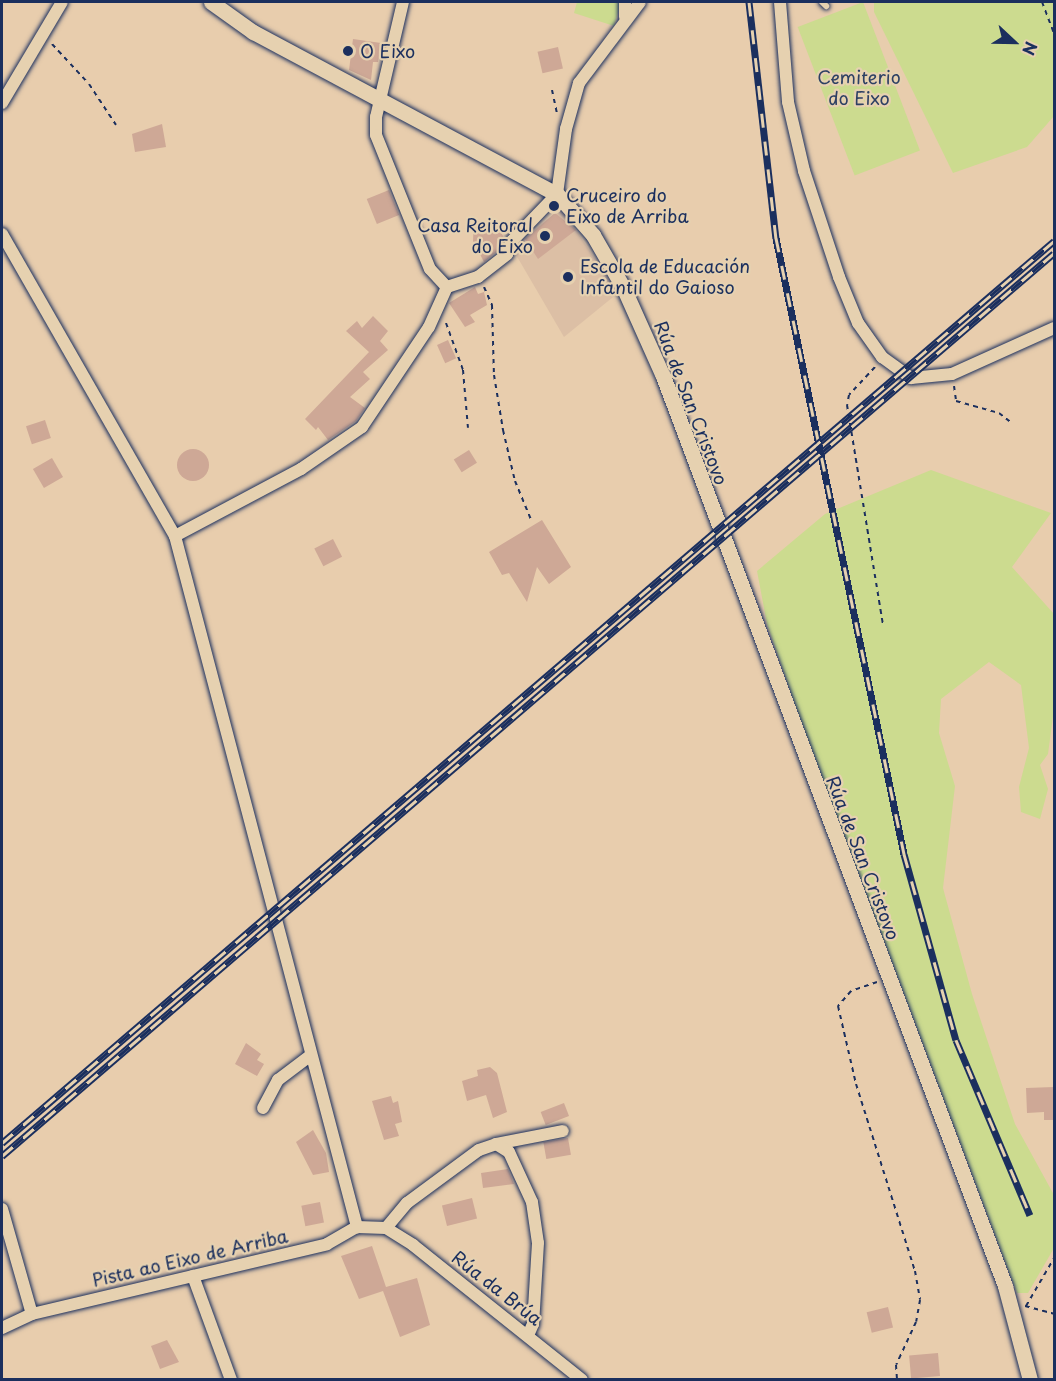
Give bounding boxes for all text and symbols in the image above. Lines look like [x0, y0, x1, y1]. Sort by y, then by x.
north arrow [984, 12, 1044, 72]
text: N [1017, 38, 1044, 59]
place label: O Eixo [360, 40, 416, 62]
marker: O Eixo [341, 44, 355, 58]
park label: Cemiterio do Eixo [817, 67, 901, 110]
place label: Cruceiro do Eixo de Arriba [566, 185, 692, 228]
marker: Cruceiro do Eixo de Arriba [547, 199, 561, 213]
place label: Casa Reitoral do Eixo [416, 215, 533, 258]
marker: Casa Reitoral do Eixo [538, 229, 552, 243]
place label: Escola de Educación Infantil do Gaioso [580, 256, 752, 298]
marker: Escola de Educación Infantil do Gaioso [561, 270, 575, 284]
street label: Rúa de San Cristovo [649, 317, 733, 489]
street label: Rúa de San Cristovo [821, 772, 905, 944]
street label: Pista ao Eixo de Arriba [90, 1225, 290, 1291]
street label: Rúa da Brúa [447, 1246, 547, 1330]

